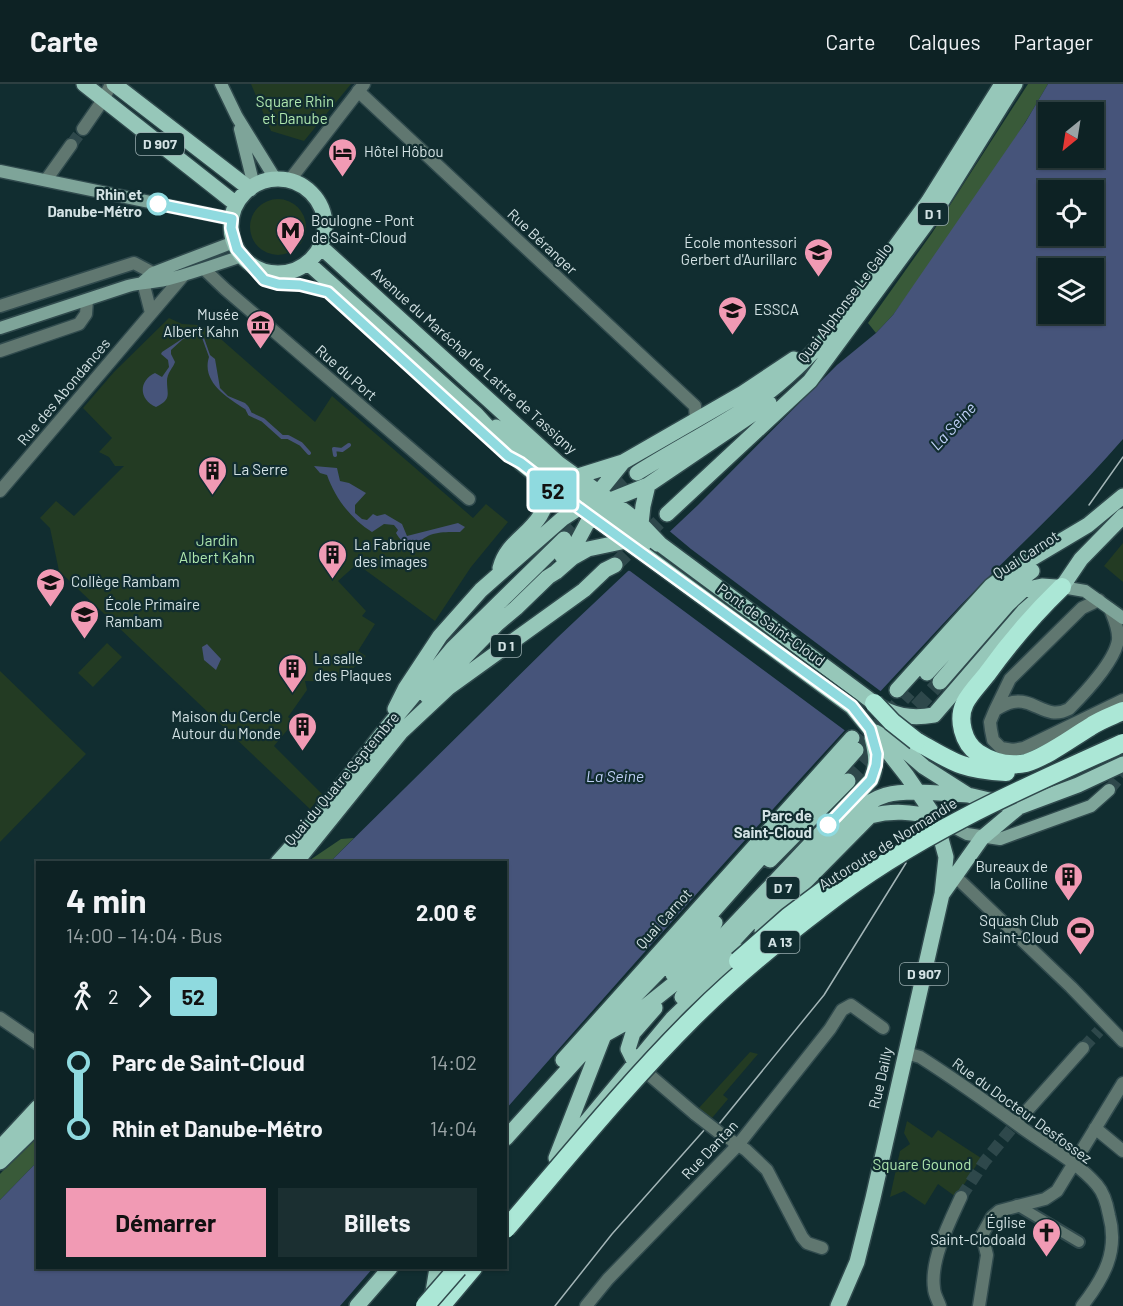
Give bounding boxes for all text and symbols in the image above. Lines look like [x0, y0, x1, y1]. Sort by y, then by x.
text: Carte [30, 24, 98, 58]
text: Carte [826, 29, 875, 54]
text: Calques [908, 29, 981, 54]
text: Partager [1014, 29, 1093, 54]
park label: Square Rhin et Danube [256, 92, 334, 127]
north arrow [1038, 102, 1104, 168]
map controls [1038, 102, 1104, 324]
road number: D 907 [136, 133, 184, 155]
hotel icon: Hôtel Hôbou [327, 136, 359, 178]
place label: Hôtel Hôbou [364, 142, 444, 160]
button: locate [1038, 180, 1104, 246]
place label: Rhin et Danube-Métro [47, 185, 142, 220]
marker: Rhin et Danube-Métro [147, 193, 169, 215]
road number: D 1 [918, 203, 948, 225]
street label: Rue Béranger [504, 205, 581, 278]
place label: Boulogne - Pont de Saint-Cloud [311, 211, 415, 246]
metro station icon: Boulogne - Pont de Saint-Cloud [274, 214, 306, 256]
place label: École montessori Gerbert d'Aurillarc [681, 233, 797, 268]
school or university icon: École montessori Gerbert d'Aurillarc [802, 236, 834, 278]
street label: Quai Alphonse Le Gallo [793, 239, 895, 366]
button: layers [1038, 258, 1104, 324]
street label: Avenue du Maréchal de Lattre de Tassigny [368, 263, 581, 457]
school or university icon: ESSCA [717, 294, 749, 336]
place label: ESSCA [754, 300, 799, 318]
place label: Musée Albert Kahn [163, 305, 239, 340]
museum icon: Musée Albert Kahn [244, 308, 276, 350]
street label: Rue des Abondances [13, 334, 113, 449]
street label: Rue du Port [312, 341, 381, 404]
water label: La Seine [926, 398, 979, 453]
building icon: La Serre [196, 454, 228, 496]
place label: La Serre [233, 460, 288, 478]
line badge: 52 [526, 470, 580, 510]
text: 52 [541, 478, 565, 503]
street label: Quai Carnot [989, 526, 1062, 582]
park label: Jardin Albert Kahn [179, 531, 255, 566]
place label: La Fabrique des images [354, 535, 431, 570]
building icon: La Fabrique des images [317, 538, 349, 580]
school or university icon: Collège Rambam [34, 566, 66, 608]
place label: Collège Rambam [71, 572, 180, 590]
street label: Pont de Saint-Cloud [714, 579, 829, 669]
place label: École Primaire Rambam [105, 595, 200, 630]
school or university icon: École Primaire Rambam [68, 598, 100, 640]
road number: D 1 [491, 635, 521, 657]
place label: La salle des Plaques [314, 649, 392, 684]
building icon: La salle des Plaques [277, 652, 309, 694]
place label: Maison du Cercle Autour du Monde [171, 707, 281, 742]
street label: Quai du Quatre Septembre [280, 708, 402, 849]
building icon: Maison du Cercle Autour du Monde [286, 710, 318, 752]
water label: La Seine [586, 766, 644, 785]
street label: Autoroute de Normandie [815, 793, 960, 893]
place label: Parc de Saint-Cloud [734, 806, 812, 841]
marker: Parc de Saint-Cloud [817, 814, 839, 836]
place label: Bureaux de la Colline [975, 857, 1048, 892]
building icon: Bureaux de la Colline [1053, 860, 1085, 902]
road number: D 7 [766, 877, 800, 899]
text: 4 min [66, 880, 147, 920]
street label: Quai Carnot [632, 885, 695, 952]
text: 2.00 € [416, 899, 477, 925]
place label: Squash Club Saint-Cloud [979, 911, 1059, 946]
sports icon: Squash Club Saint-Cloud [1064, 914, 1096, 956]
text: 14:00 – 14:04 · Bus [66, 923, 222, 947]
road number: A 13 [760, 931, 800, 953]
road number: D 907 [900, 963, 948, 985]
icon: walk [66, 980, 99, 1013]
icon: forward [128, 980, 161, 1013]
text: 2 [108, 984, 119, 1008]
text: 52 [182, 984, 205, 1009]
street label: Rue Dailly [864, 1045, 896, 1110]
text: Parc de Saint-Cloud [112, 1049, 305, 1075]
text: 14:02 [430, 1050, 477, 1074]
street label: Rue du Docteur Desfossez [949, 1053, 1096, 1167]
text: Rhin et Danube-Métro [112, 1115, 323, 1141]
text: 14:04 [430, 1116, 477, 1140]
street label: Rue Dantan [677, 1116, 741, 1183]
park label: Square Gounod [873, 1155, 971, 1173]
button: Démarrer [66, 1188, 266, 1257]
button: Billets [278, 1188, 477, 1257]
place label: Église Saint-Clodoald [930, 1213, 1026, 1248]
church icon: Église Saint-Clodoald [1031, 1216, 1063, 1258]

